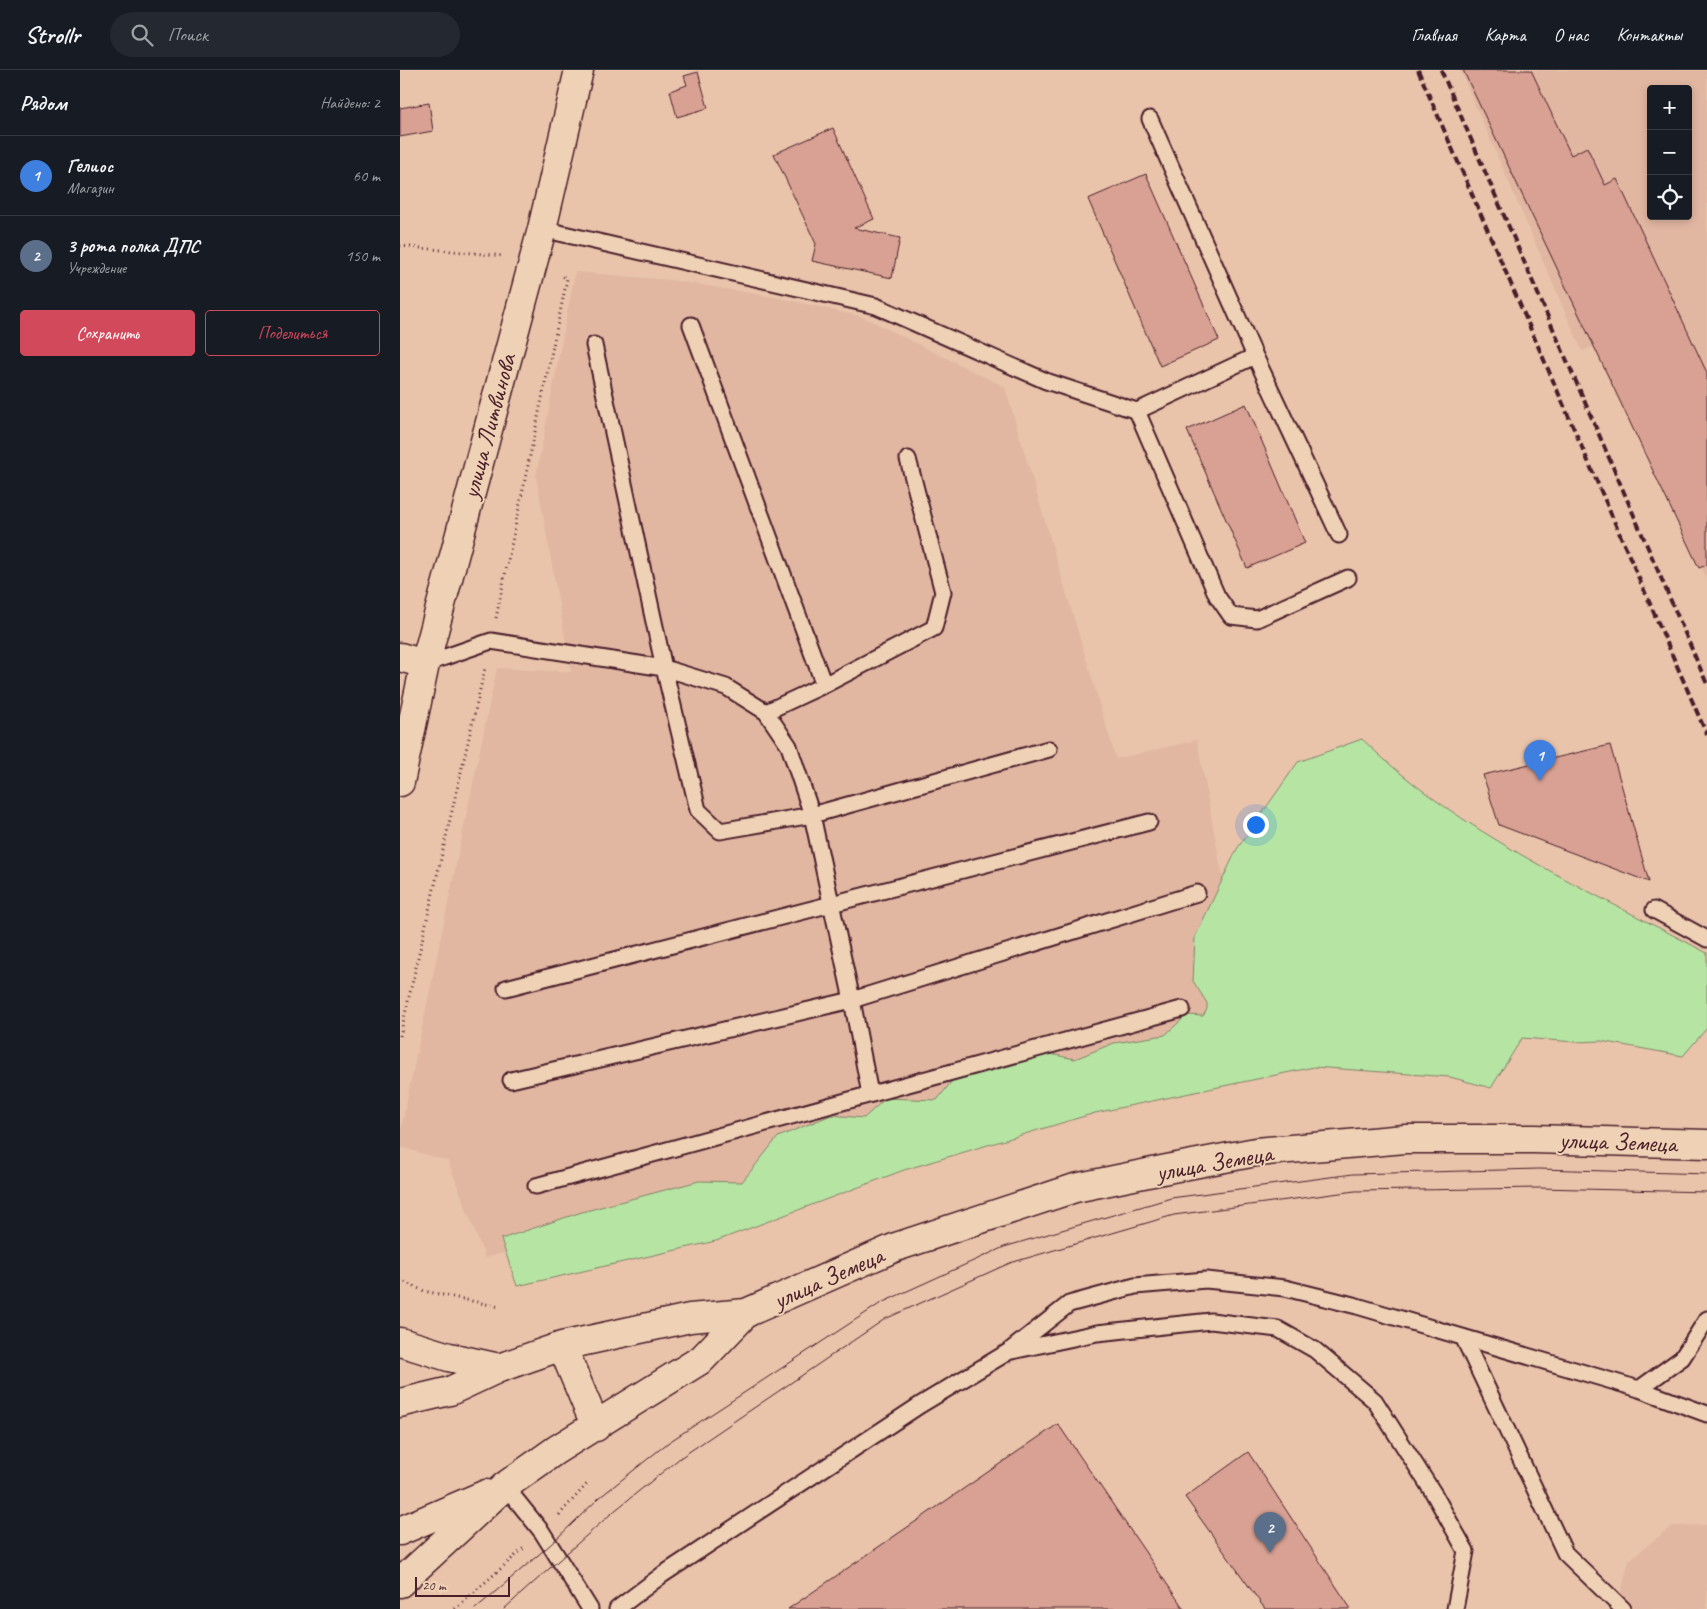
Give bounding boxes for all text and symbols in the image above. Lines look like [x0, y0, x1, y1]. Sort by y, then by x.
search box [110, 12, 460, 57]
text: Strollr [25, 20, 80, 50]
icon: search [128, 21, 156, 49]
text: Поиск [168, 23, 208, 47]
text: Главная [1412, 24, 1457, 46]
text: Карта [1485, 24, 1526, 46]
text: О нас [1554, 24, 1589, 46]
text: Контакты [1617, 24, 1682, 46]
map controls [1647, 85, 1692, 220]
button: + [1647, 85, 1692, 130]
text: Рядом [20, 90, 67, 116]
text: Найдено: 2 [320, 93, 380, 113]
button: − [1647, 130, 1692, 175]
text: Гелиос [67, 154, 113, 178]
text: 1 [32, 166, 40, 186]
text: 60 m [353, 166, 380, 186]
button: locate [1647, 175, 1692, 220]
text: Магазин [67, 178, 114, 198]
text: 3 рота полка ДПС [67, 234, 199, 258]
text: 2 [32, 246, 40, 266]
text: 150 m [346, 246, 380, 266]
text: Учреждение [67, 258, 126, 278]
button: Сохранить [20, 310, 195, 356]
button: Поделиться [205, 310, 380, 356]
street label: улица Литвинова [454, 348, 524, 504]
pin: 1 [1524, 740, 1556, 781]
your location [1243, 812, 1269, 838]
street label: улица Земеца [1557, 1124, 1680, 1160]
street label: улица Земеца [1152, 1137, 1278, 1189]
street label: улица Земеца [766, 1238, 891, 1317]
pin: 2 [1254, 1512, 1286, 1553]
scale bar [415, 1574, 510, 1597]
text: 20 m [422, 1577, 446, 1594]

